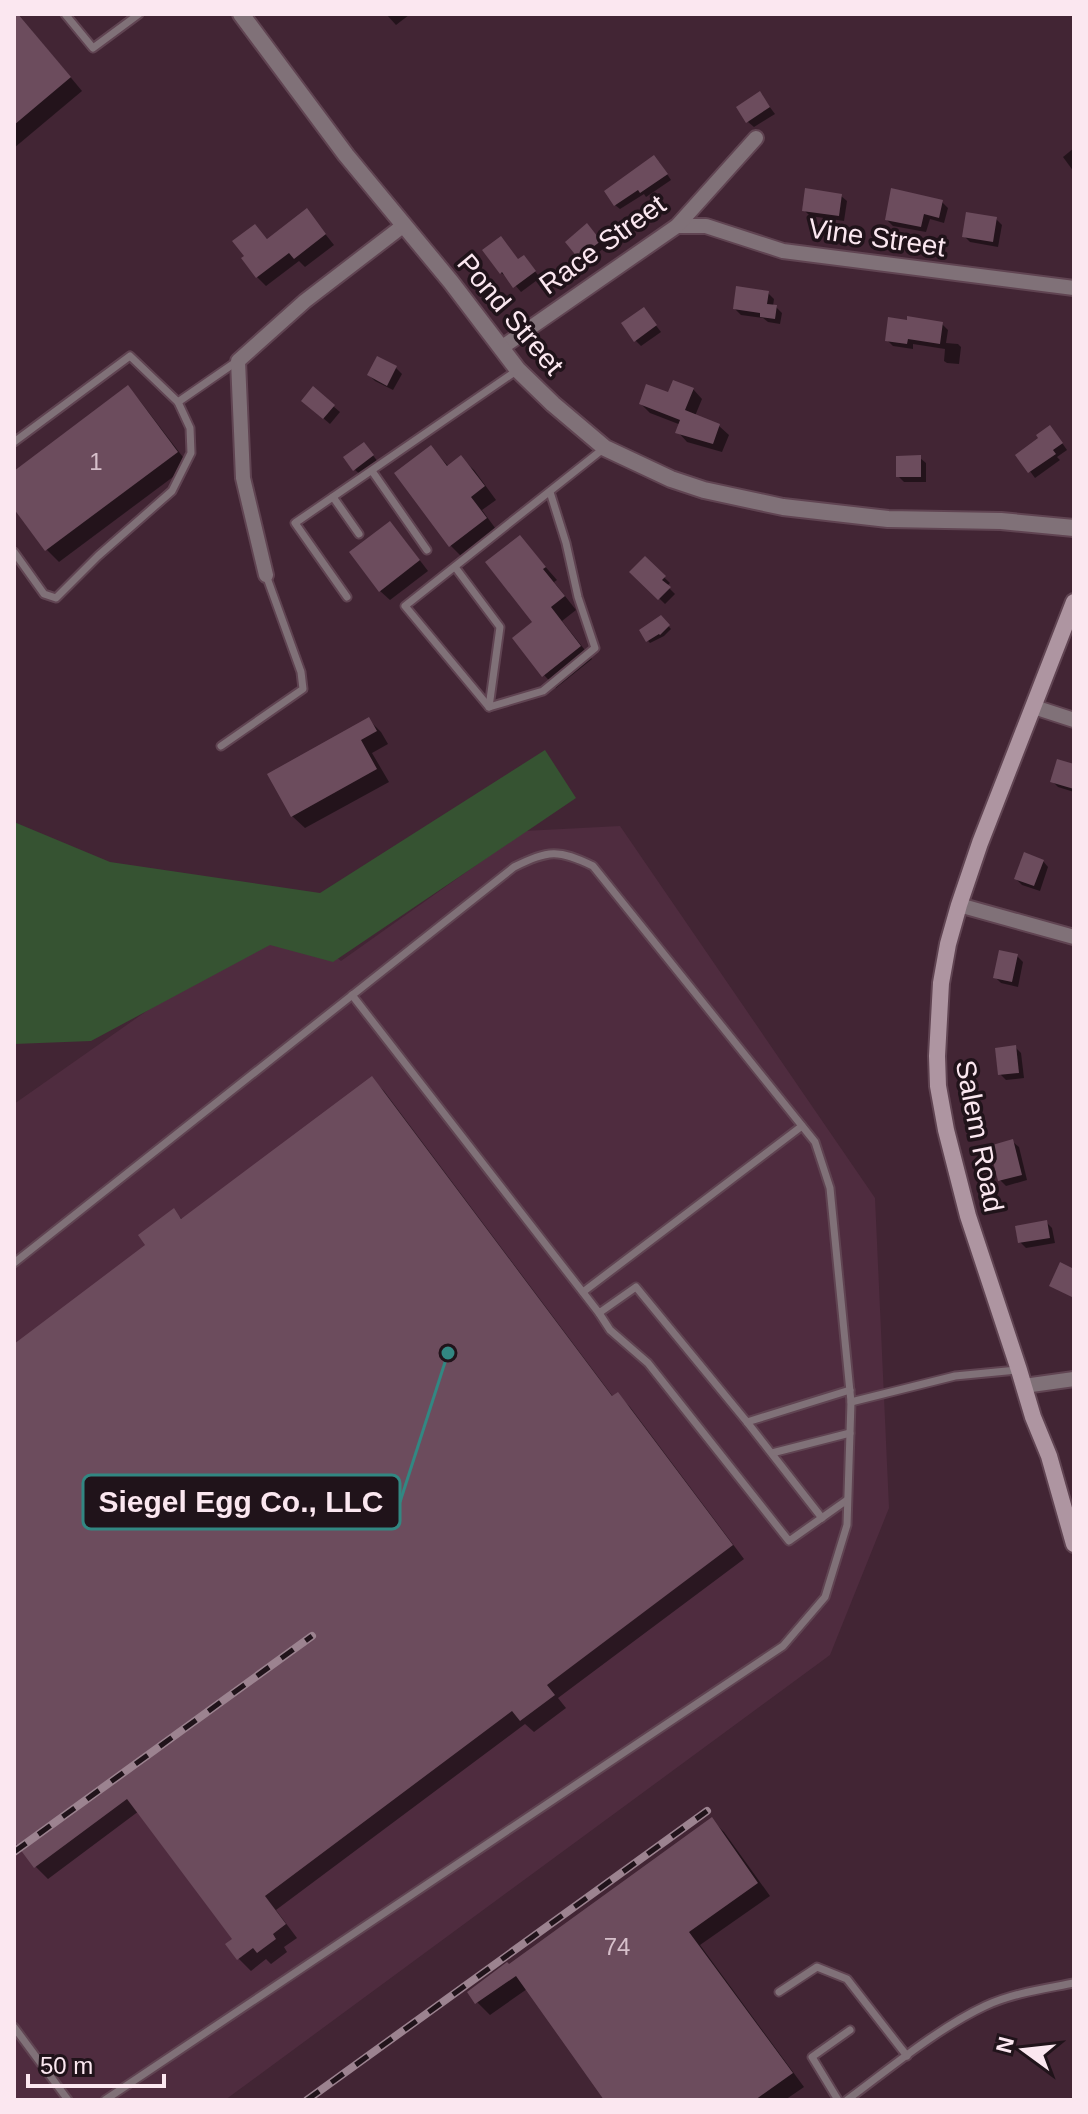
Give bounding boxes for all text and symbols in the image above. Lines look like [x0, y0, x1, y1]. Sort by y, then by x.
street label: Race Street [533, 188, 671, 300]
street label: Vine Street [806, 213, 948, 262]
street label: Pond Street [451, 248, 570, 381]
house number: 1 [89, 448, 103, 475]
street label: Salem Road [950, 1058, 1009, 1215]
callout: Siegel Egg Co., LLC [83, 1475, 400, 1529]
text: Siegel Egg Co., LLC [98, 1485, 384, 1518]
house number: 74 [604, 1933, 630, 1960]
north arrow [984, 2010, 1064, 2090]
text: N [991, 2034, 1019, 2056]
scale bar [28, 2038, 164, 2088]
text: 50 m [40, 2052, 93, 2079]

